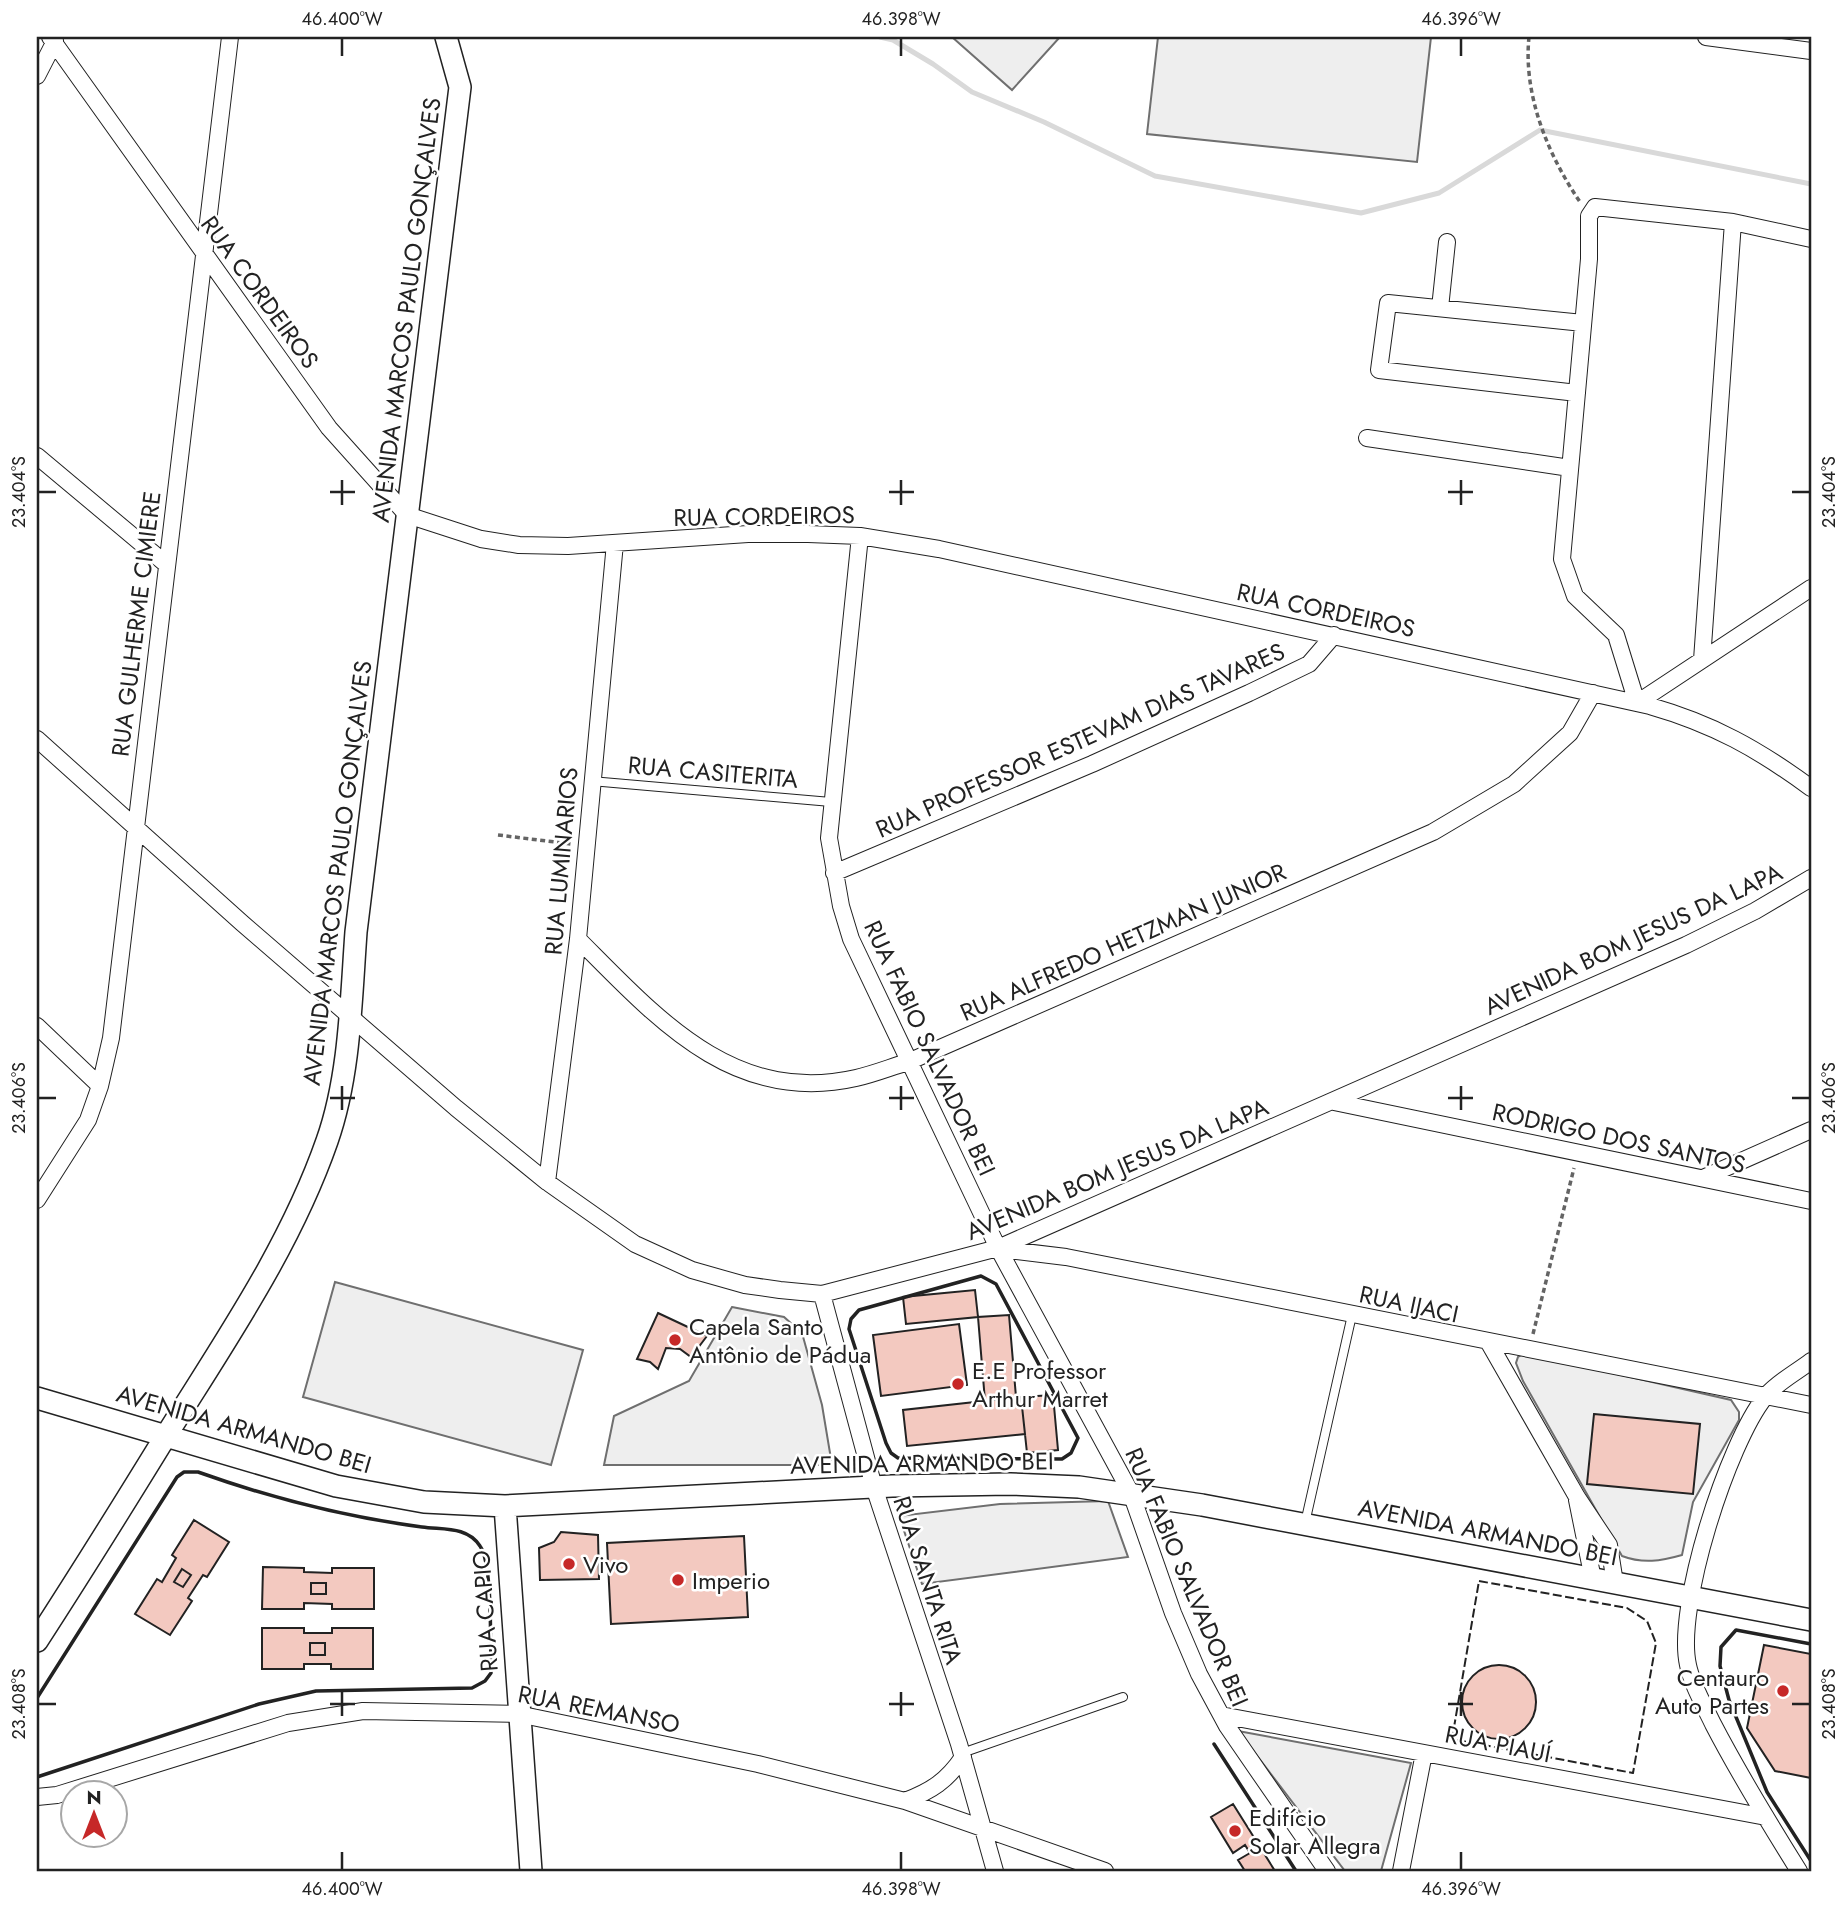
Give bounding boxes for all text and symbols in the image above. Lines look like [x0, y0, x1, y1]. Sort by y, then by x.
text: 46.400°W [301, 6, 383, 32]
text: 46.398°W [861, 6, 941, 32]
text: 46.396°W [1421, 6, 1501, 32]
street label: AVENIDA MARCOS PAULO GONÇALVES [363, 96, 449, 524]
street label: RUA CORDEIROS [193, 208, 327, 376]
text: 23.404°S [6, 456, 32, 528]
text: 23.404°S [1816, 456, 1842, 528]
street label: RUA GULHERME CIMIERE [102, 489, 170, 759]
street label: RUA CORDEIROS [673, 497, 855, 535]
street label: RUA CORDEIROS [1234, 574, 1418, 646]
street label: RUA PROFESSOR ESTEVAM DIAS TAVARES [870, 634, 1290, 846]
street label: AVENIDA MARCOS PAULO GONÇALVES [294, 659, 380, 1087]
street label: RUA CASITERITA [626, 747, 800, 797]
street label: RUA LUMINARIOS [535, 766, 587, 956]
street label: RUA ALFREDO HETZMAN JUNIOR [954, 854, 1292, 1030]
street label: AVENIDA BOM JESUS DA LAPA [1478, 854, 1788, 1024]
street label: RUA FABIO SALVADOR BEI [855, 915, 1005, 1181]
text: 23.406°S [6, 1062, 32, 1134]
text: 23.406°S [1816, 1062, 1842, 1134]
street label: AVENIDA BOM JESUS DA LAPA [960, 1089, 1274, 1249]
street label: RODRIGO DOS SANTOS [1489, 1094, 1749, 1182]
street label: RUA IJACI [1356, 1276, 1462, 1332]
place label: Capela Santo Antônio de Pádua [689, 1309, 871, 1372]
marker: Capela Santo Antônio de Pádua [667, 1332, 683, 1348]
place label: E.E Professor Arthur Marret [972, 1353, 1108, 1416]
street label: AVENIDA ARMANDO BEI [112, 1376, 376, 1482]
marker: E.E Professor Arthur Marret [950, 1376, 966, 1392]
street label: RUA FABIO SALVADOR BEI [1117, 1442, 1257, 1712]
street label: AVENIDA ARMANDO BEI [790, 1443, 1054, 1483]
street label: AVENIDA ARMANDO BEI [1355, 1490, 1621, 1574]
street label: RUA SANTA RITA [884, 1491, 972, 1669]
place label: Vivo [583, 1547, 628, 1582]
street label: RUA CAPIO [463, 1549, 507, 1673]
marker: Vivo [561, 1556, 577, 1572]
place label: Imperio [692, 1563, 770, 1598]
marker: Imperio [670, 1572, 686, 1588]
place label: Centauro Auto Partes [1655, 1660, 1769, 1723]
text: 23.408°S [6, 1668, 32, 1740]
text: 23.408°S [1816, 1668, 1842, 1740]
street label: RUA REMANSO [515, 1676, 683, 1742]
marker: Centauro Auto Partes [1775, 1683, 1791, 1699]
street label: RUA PIAUÍ [1442, 1717, 1555, 1772]
north arrow [60, 1778, 130, 1848]
text: N [86, 1784, 102, 1811]
place label: Edifício Solar Allegra [1249, 1800, 1380, 1863]
marker: Edifício Solar Allegra [1227, 1823, 1243, 1839]
text: 46.400°W [301, 1876, 383, 1902]
text: 46.398°W [861, 1876, 941, 1902]
text: 46.396°W [1421, 1876, 1501, 1902]

